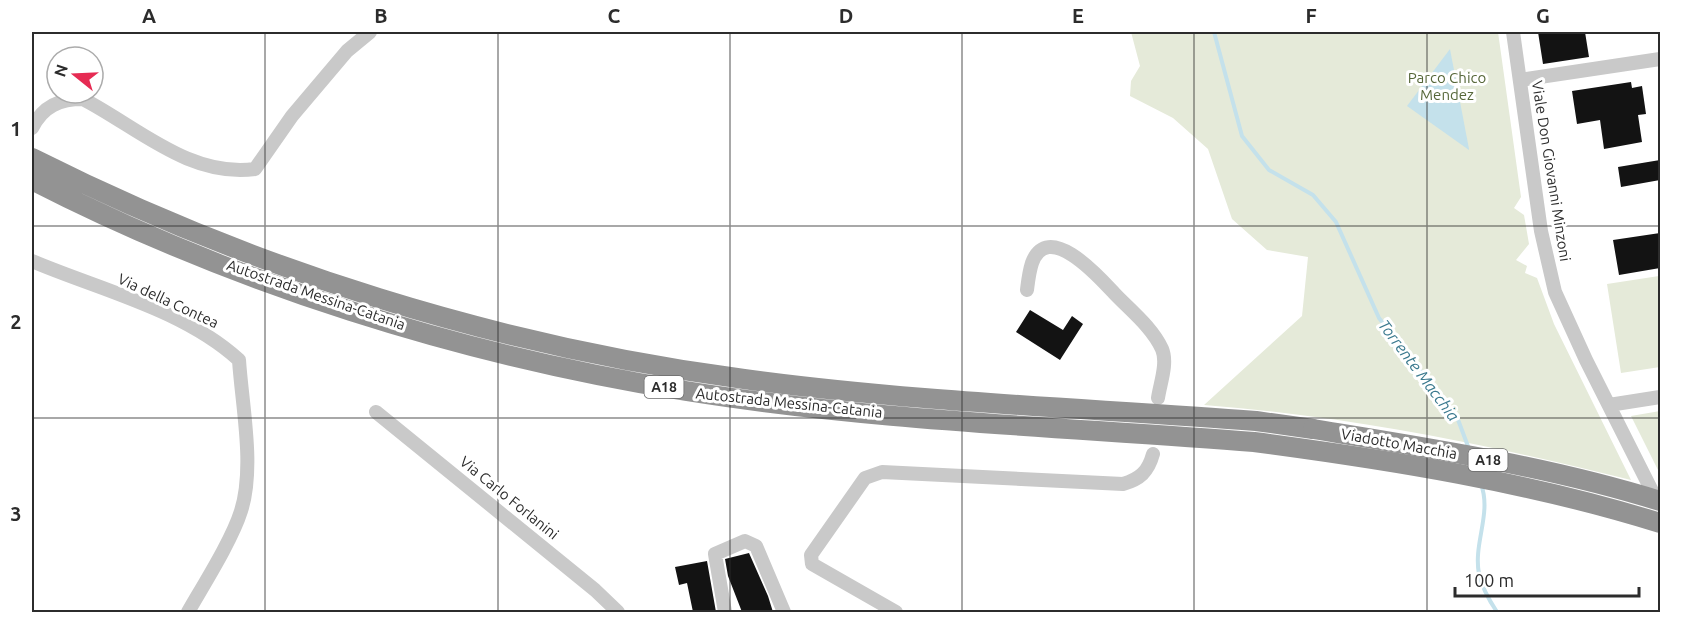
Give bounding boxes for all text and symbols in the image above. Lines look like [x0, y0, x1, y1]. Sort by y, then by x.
text: A [142, 4, 156, 27]
text: B [374, 4, 388, 27]
text: C [608, 4, 621, 27]
text: D [839, 4, 853, 27]
text: E [1072, 4, 1084, 27]
text: F [1305, 4, 1317, 27]
text: G [1536, 4, 1550, 27]
north arrow [45, 45, 105, 105]
text: N [50, 62, 71, 79]
park label: Parco Chico Mendez [1408, 69, 1486, 103]
street label: Viale Don Giovanni Minzoni [1529, 79, 1574, 263]
text: 1 [10, 117, 22, 140]
street label: Autostrada Messina-Catania [225, 256, 408, 333]
street label: Via della Contea [115, 270, 221, 331]
text: 2 [10, 310, 22, 333]
water label: Torrente Macchia [1375, 316, 1463, 424]
road number: A18 [644, 376, 684, 398]
street label: Autostrada Messina-Catania [695, 384, 883, 421]
street label: Viadotto Macchia [1340, 425, 1458, 462]
road number: A18 [1468, 449, 1508, 471]
street label: Via Carlo Forlanini [457, 453, 562, 543]
text: 3 [10, 502, 22, 525]
scale bar [1455, 560, 1640, 598]
text: 100 m [1464, 570, 1514, 590]

